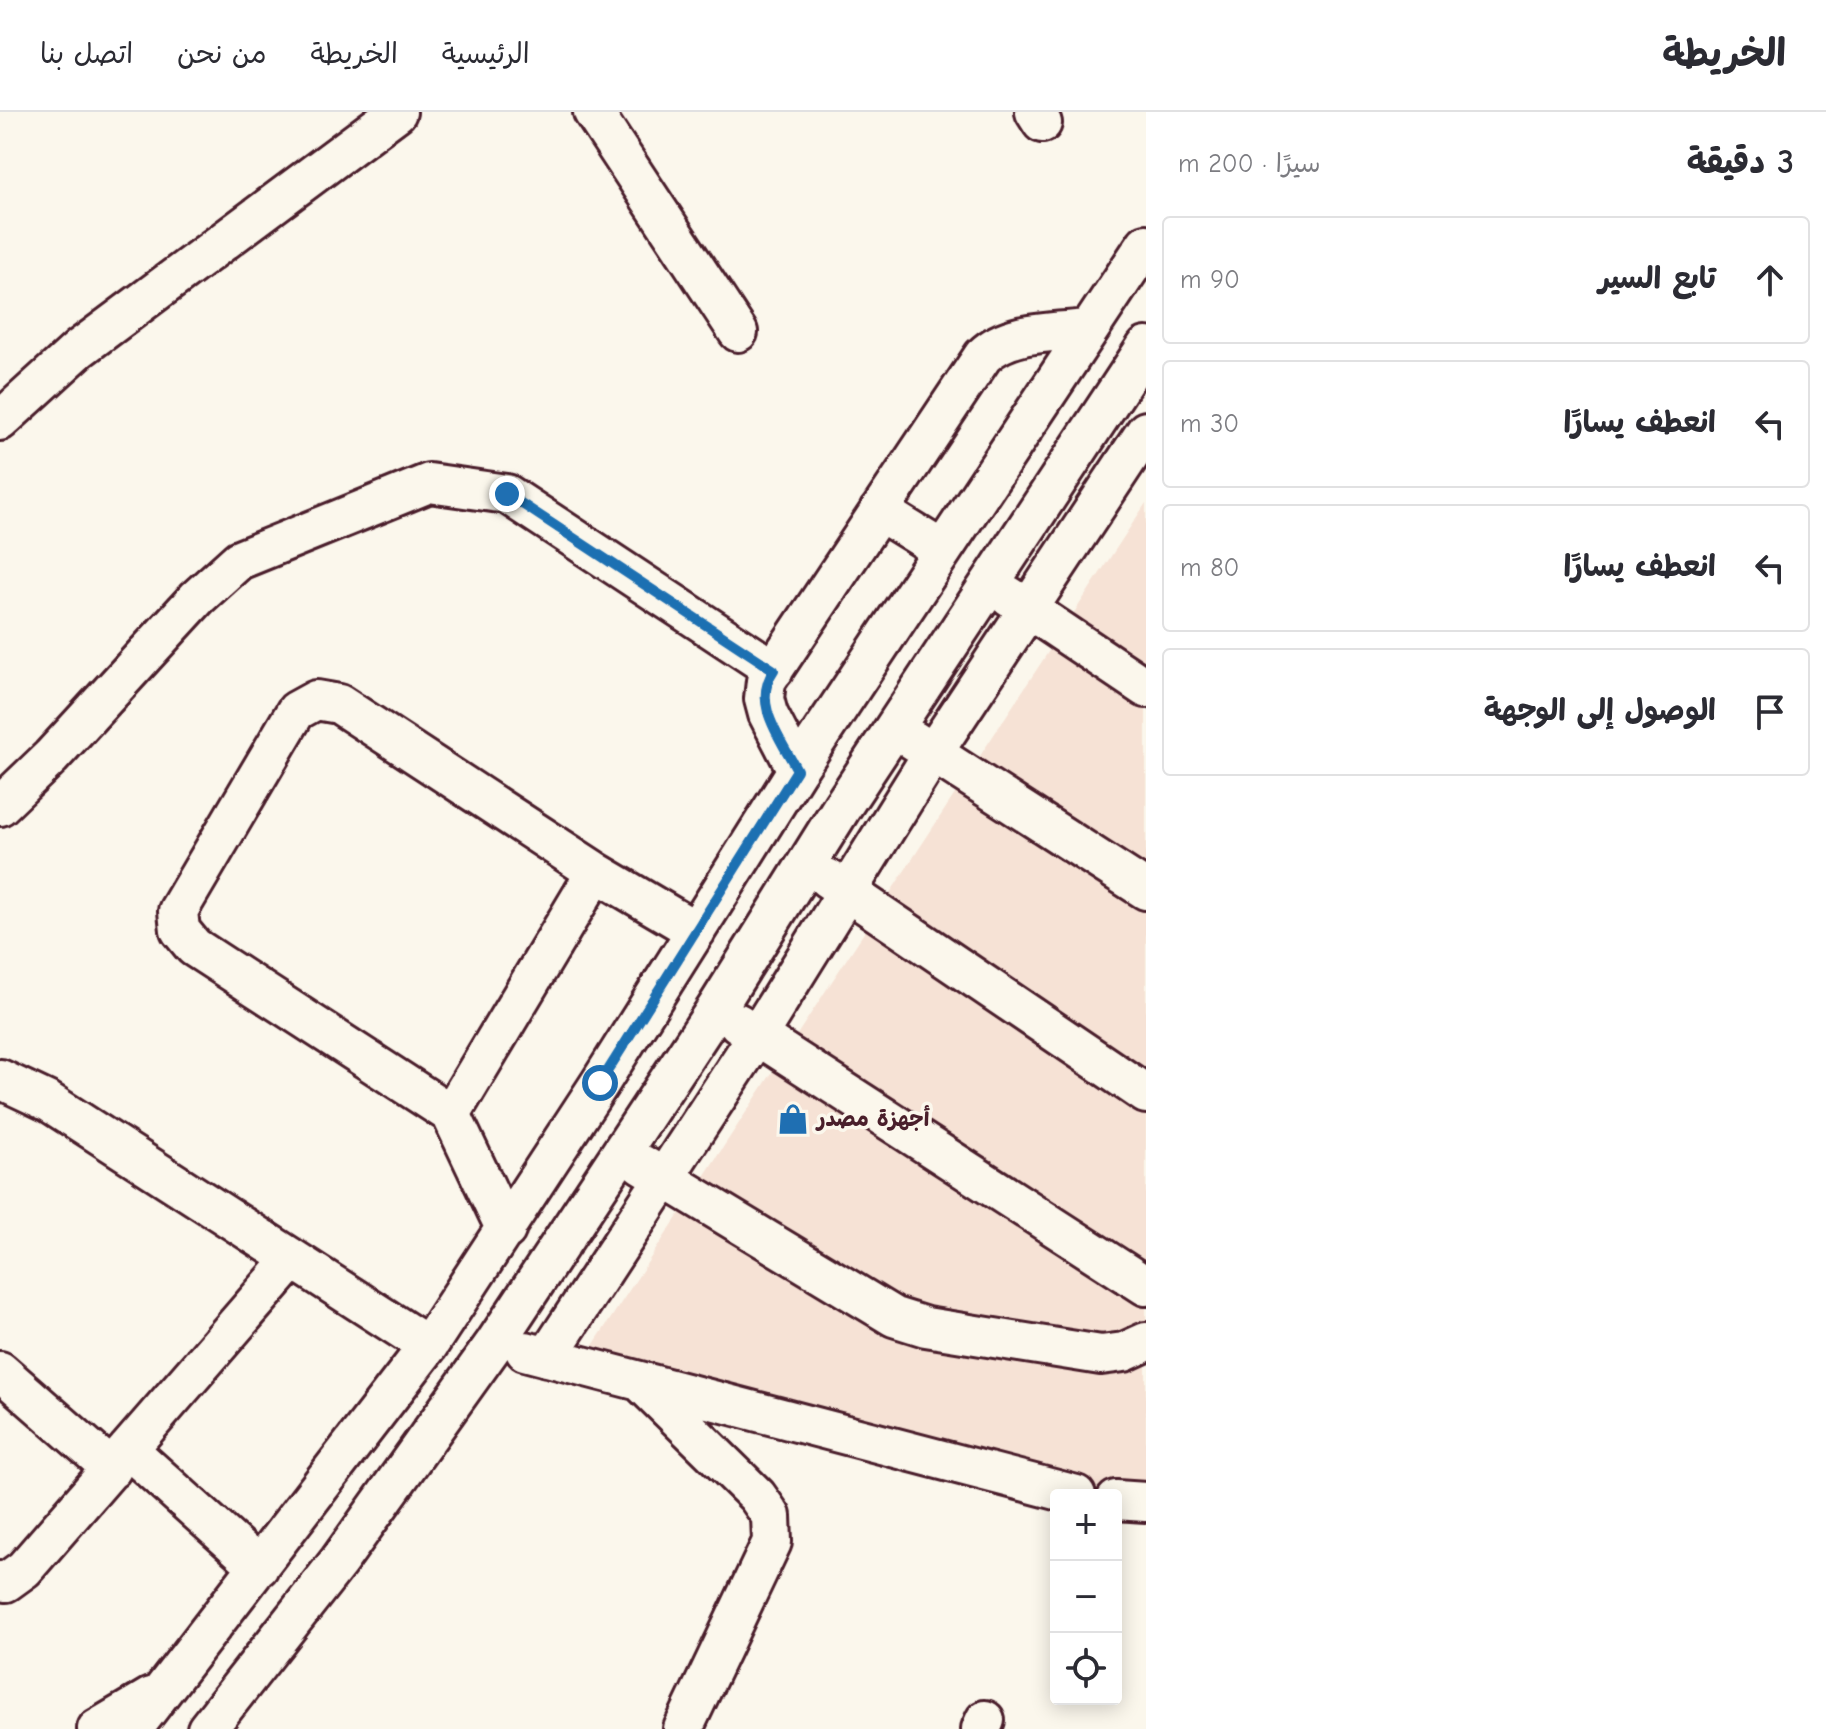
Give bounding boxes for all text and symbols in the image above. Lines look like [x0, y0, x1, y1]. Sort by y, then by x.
text: الخريطة [1662, 32, 1786, 76]
text: اتصل بنا [40, 38, 133, 70]
text: من نحن [177, 38, 266, 70]
text: الخريطة [310, 38, 398, 70]
text: الرئيسية [442, 38, 530, 70]
text: 3 دقيقة [1687, 142, 1794, 182]
text: سيرًا · 200 m [1178, 149, 1321, 179]
icon: ahead [1748, 258, 1792, 302]
text: تابع السير [1598, 261, 1716, 296]
text: 90 m [1180, 265, 1240, 295]
icon: left [1748, 402, 1792, 446]
text: انعطف يسارًا [1564, 405, 1716, 440]
text: 30 m [1180, 409, 1239, 439]
route end [489, 476, 525, 512]
icon: left [1748, 546, 1792, 590]
text: انعطف يسارًا [1564, 549, 1716, 584]
text: 80 m [1180, 553, 1239, 583]
icon: arrive [1748, 690, 1792, 734]
text: الوصول إلى الوجهة [1484, 693, 1716, 728]
route start [582, 1065, 618, 1101]
shop icon: أجهزة مصدر [776, 1102, 810, 1136]
place label: أجهزة مصدر [815, 1105, 930, 1132]
map controls [1050, 1489, 1122, 1705]
button: + [1050, 1489, 1122, 1561]
button: − [1050, 1561, 1122, 1633]
button: locate [1050, 1633, 1122, 1705]

